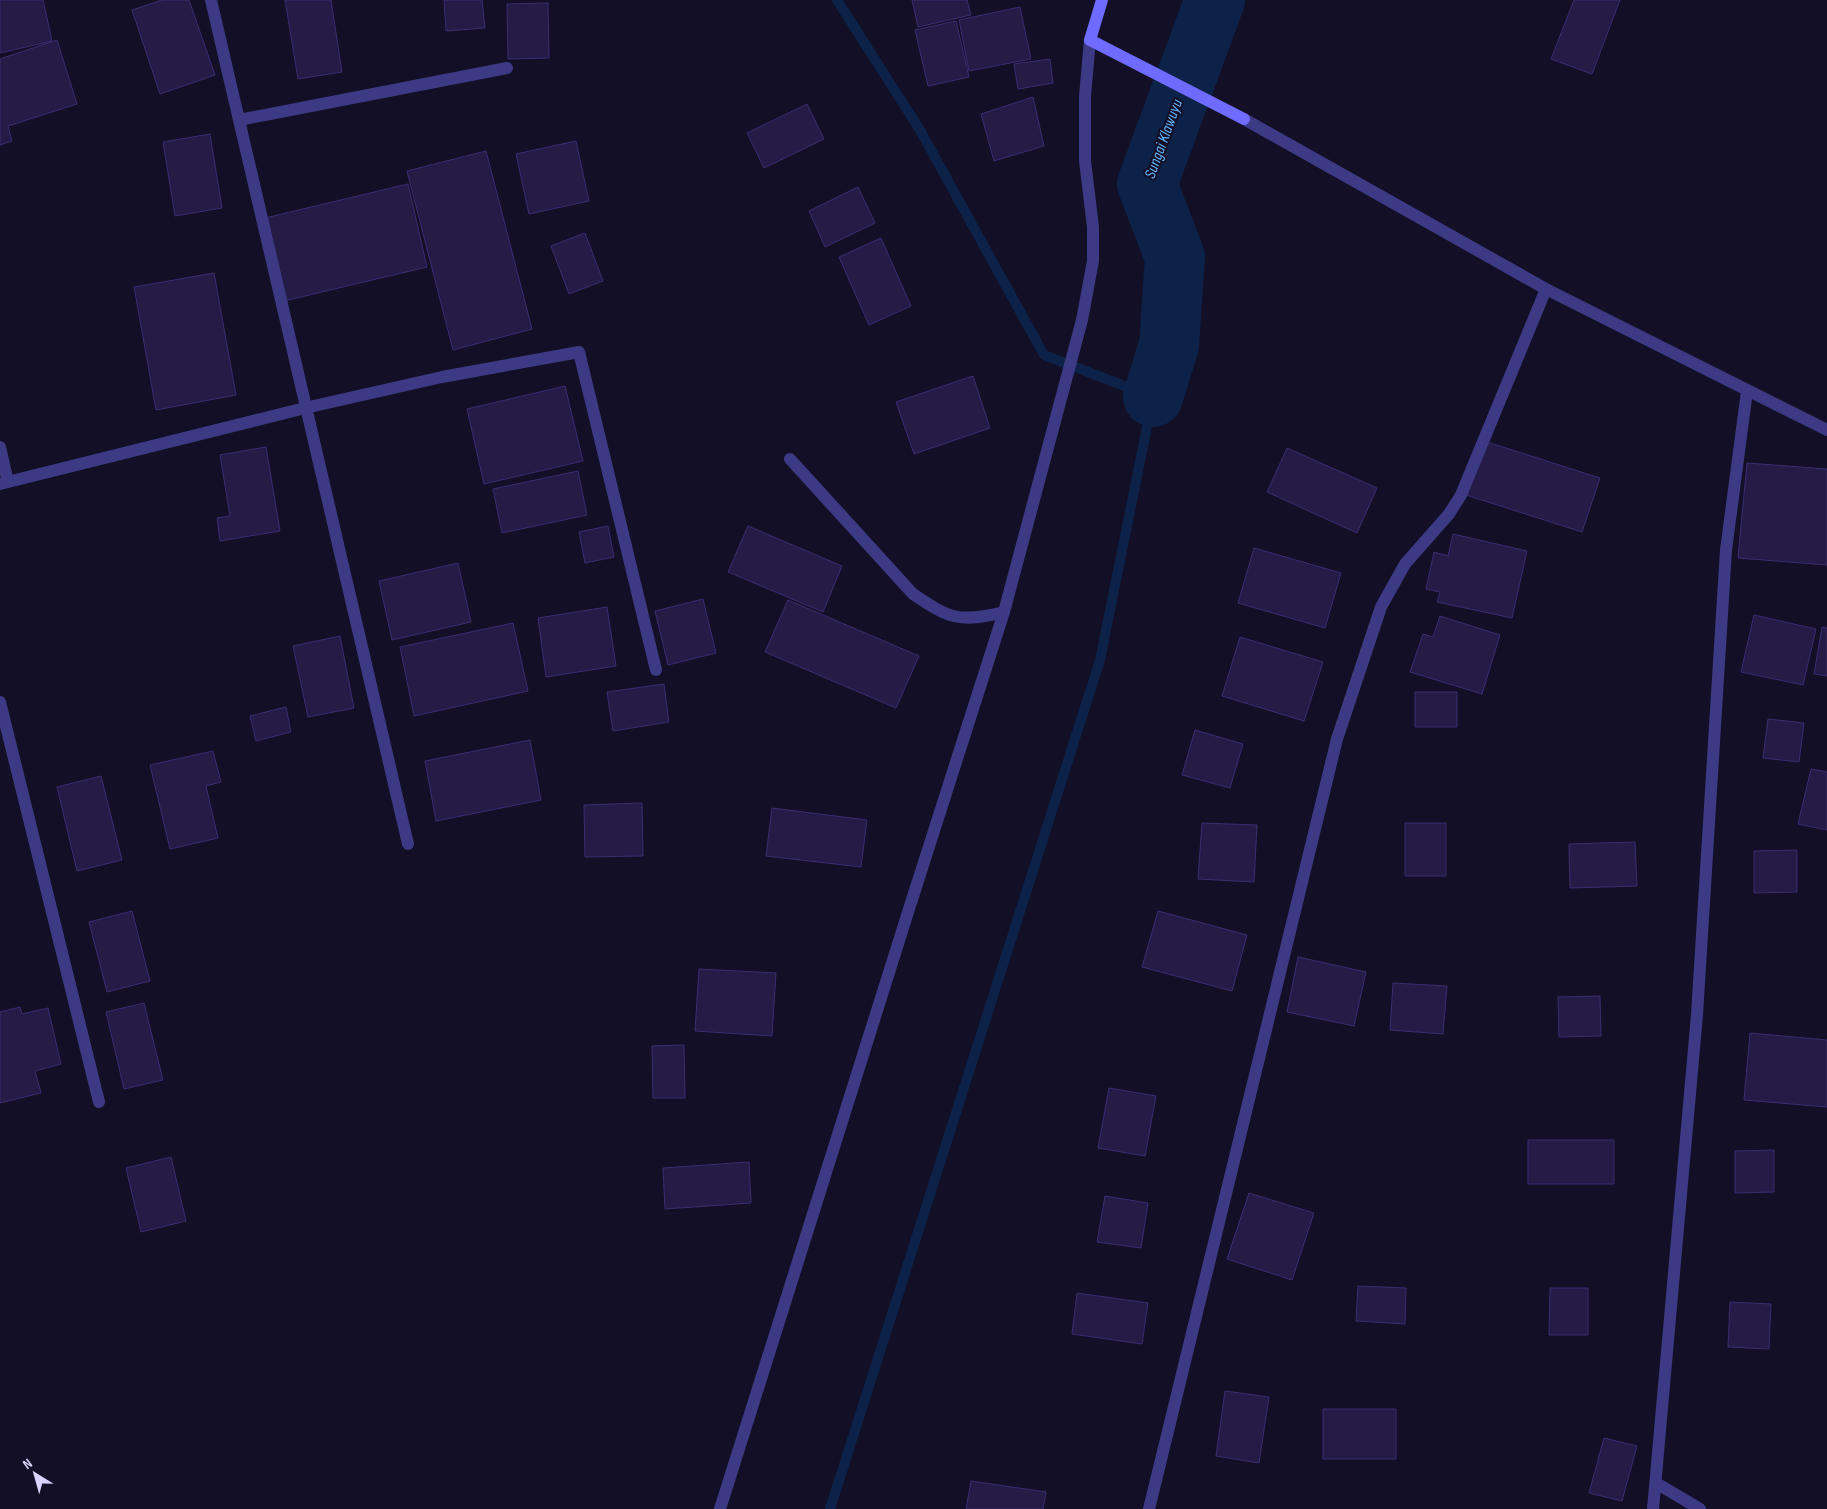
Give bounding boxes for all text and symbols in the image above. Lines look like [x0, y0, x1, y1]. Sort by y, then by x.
water label: Sungai Klawuyu [1141, 96, 1187, 181]
north arrow [10, 1449, 60, 1499]
text: N [19, 1455, 36, 1473]

